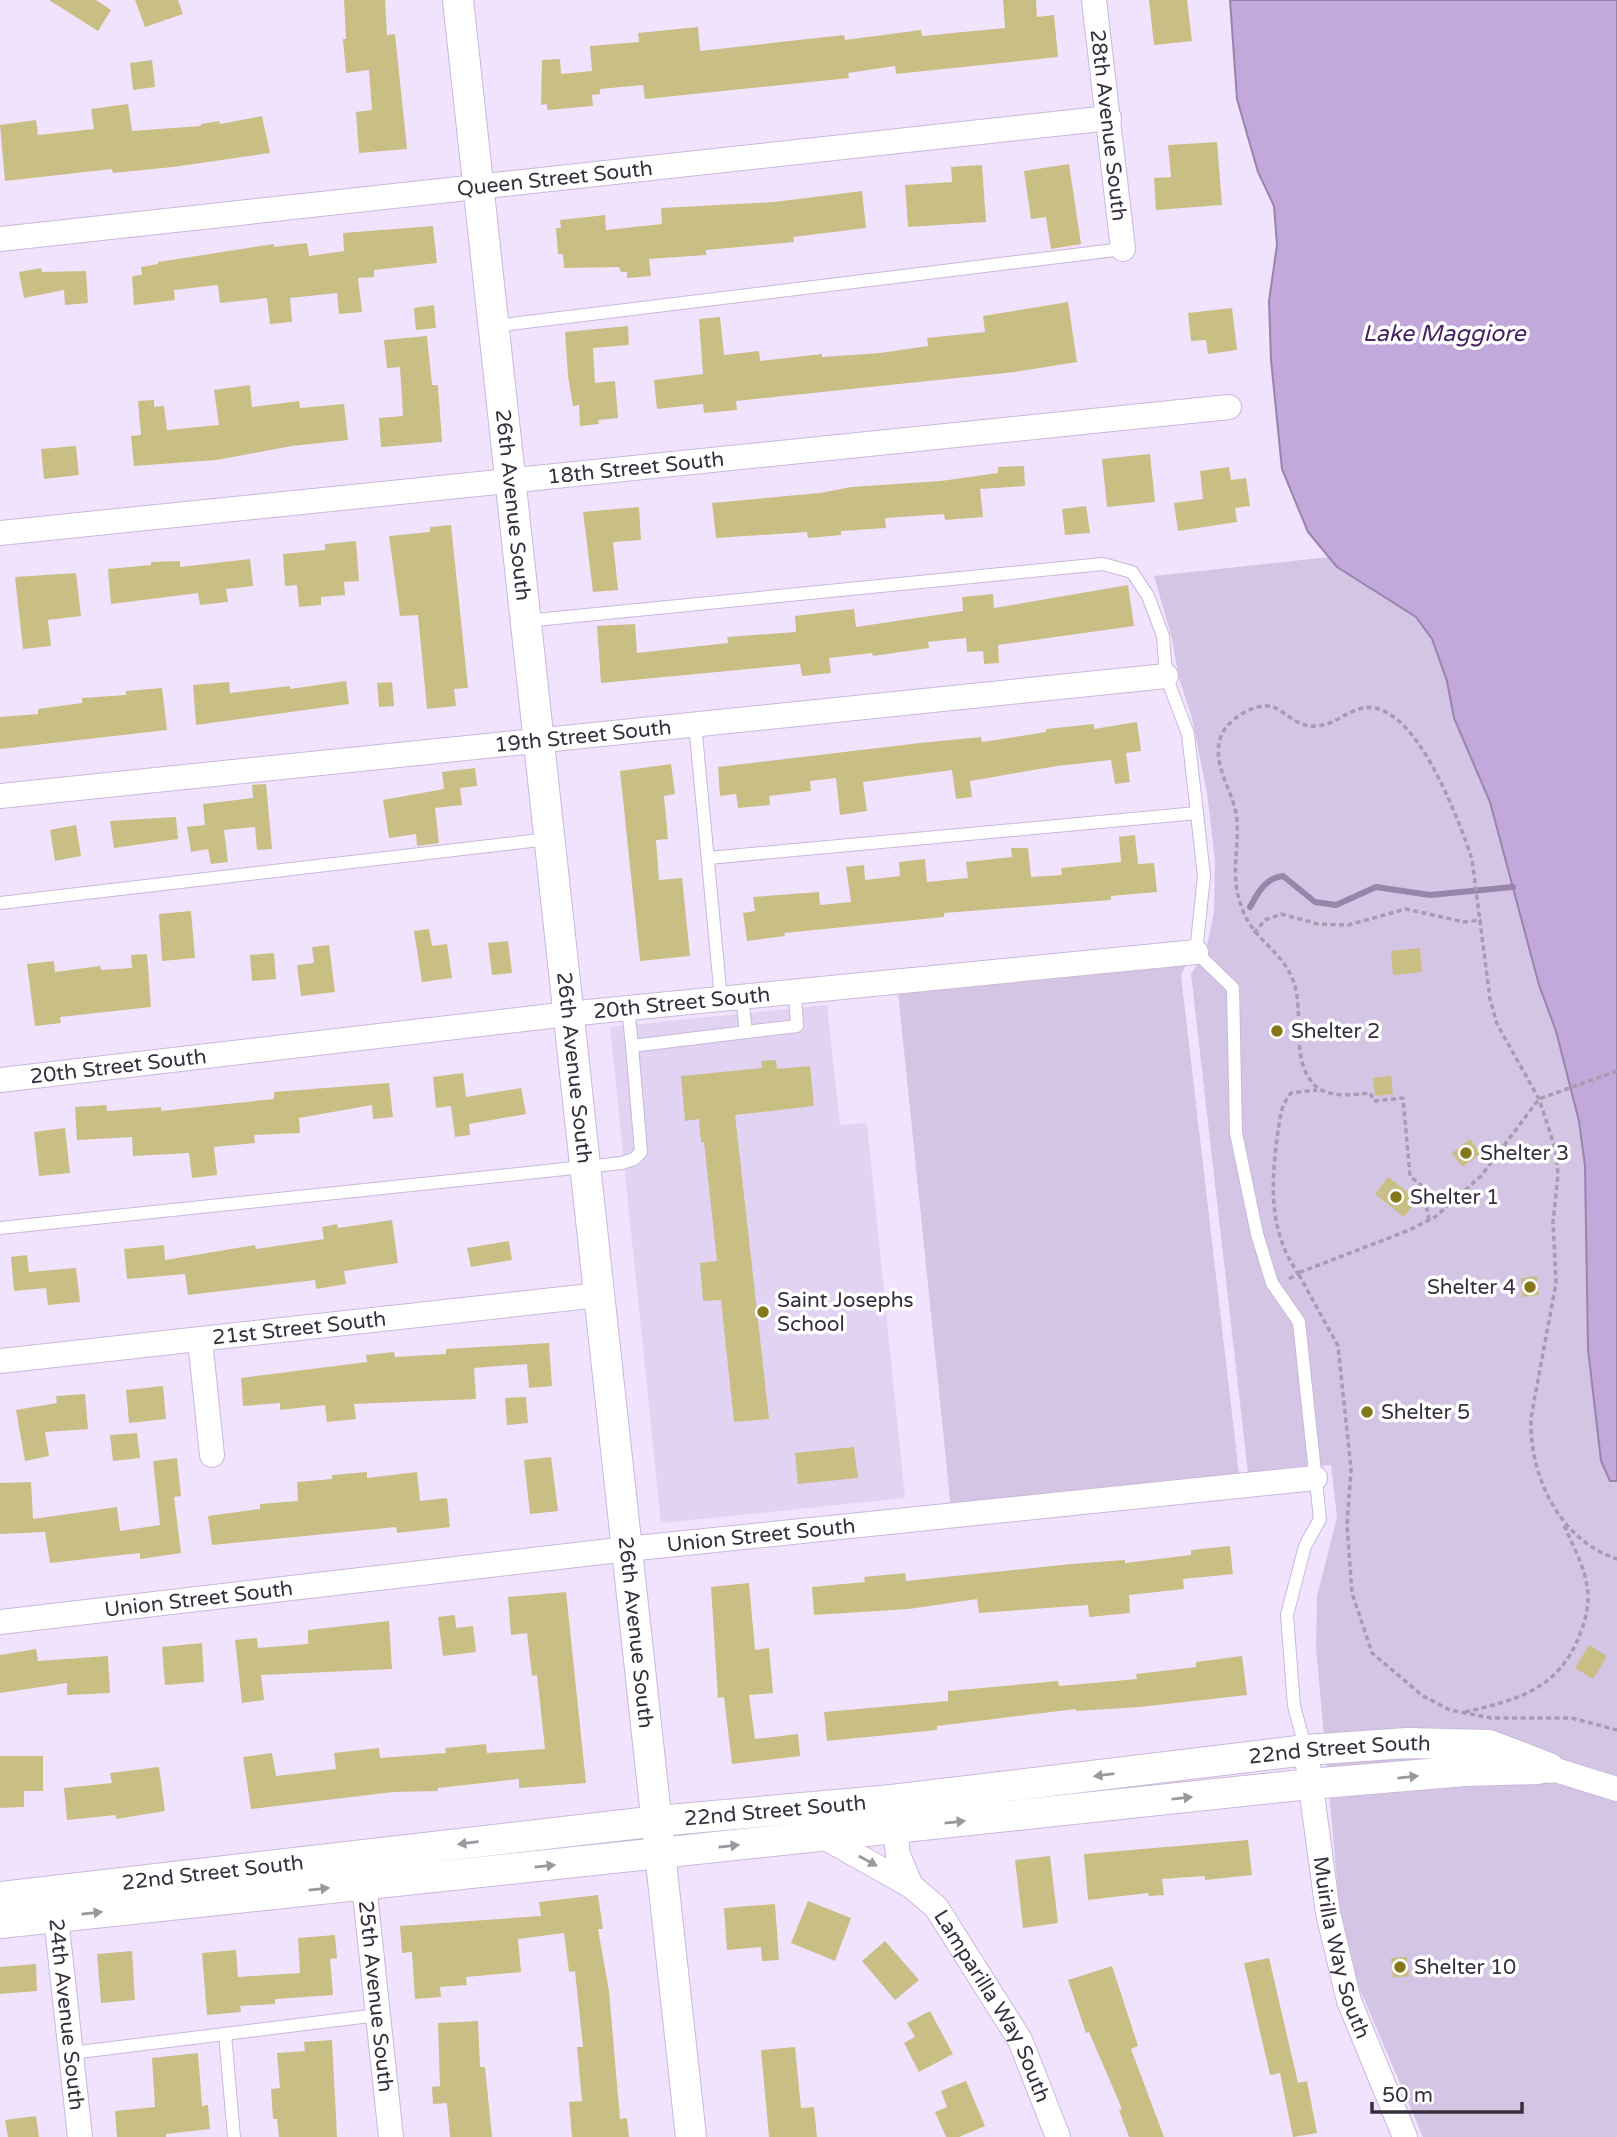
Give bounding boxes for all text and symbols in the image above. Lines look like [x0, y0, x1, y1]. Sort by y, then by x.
street label: 28th Avenue South [1085, 28, 1132, 222]
street label: Queen Street South [456, 156, 654, 202]
water label: Lake Maggiore [1363, 320, 1527, 348]
street label: 26th Avenue South [490, 408, 535, 602]
street label: 18th Street South [546, 447, 725, 490]
street label: 19th Street South [493, 715, 673, 758]
street label: 26th Avenue South [551, 971, 597, 1165]
street label: 20th Street South [592, 982, 771, 1024]
place label: Shelter 2 [1291, 1019, 1380, 1044]
marker: Shelter 2 [1269, 1023, 1285, 1039]
street label: 20th Street South [29, 1044, 208, 1089]
place label: Shelter 3 [1480, 1141, 1569, 1166]
marker: Shelter 3 [1458, 1145, 1474, 1161]
place label: Shelter 1 [1410, 1185, 1499, 1210]
marker: Shelter 1 [1388, 1189, 1404, 1205]
place label: Shelter 4 [1427, 1275, 1516, 1300]
marker: Shelter 4 [1522, 1279, 1538, 1295]
place label: Saint Josephs School [777, 1288, 914, 1337]
marker: Saint Josephs School [755, 1304, 771, 1320]
street label: 21st Street South [211, 1307, 387, 1351]
place label: Shelter 5 [1381, 1400, 1470, 1425]
marker: Shelter 5 [1359, 1404, 1375, 1420]
street label: Union Street South [666, 1514, 857, 1558]
street label: 26th Avenue South [613, 1535, 658, 1730]
street label: Union Street South [103, 1576, 294, 1623]
street label: 22nd Street South [1247, 1731, 1431, 1770]
one-way arrow [1093, 1769, 1115, 1780]
one-way arrow [1397, 1771, 1419, 1782]
street label: 22nd Street South [683, 1790, 867, 1832]
one-way arrow [1171, 1792, 1193, 1803]
one-way arrow [945, 1816, 967, 1827]
one-way arrow [457, 1837, 479, 1848]
one-way arrow [718, 1841, 740, 1852]
street label: 22nd Street South [120, 1850, 305, 1896]
one-way arrow [858, 1855, 877, 1867]
street label: Muirilla Way South [1307, 1855, 1375, 2043]
one-way arrow [534, 1860, 556, 1871]
one-way arrow [308, 1884, 330, 1895]
street label: 25th Avenue South [353, 1899, 398, 2093]
street label: Lamparilla Way South [928, 1905, 1055, 2106]
one-way arrow [81, 1908, 103, 1919]
street label: 24th Avenue South [43, 1917, 89, 2112]
place label: Shelter 10 [1414, 1955, 1516, 1980]
marker: Shelter 10 [1392, 1959, 1408, 1975]
scale bar [1372, 2070, 1522, 2114]
text: 50 m [1382, 2083, 1433, 2108]

